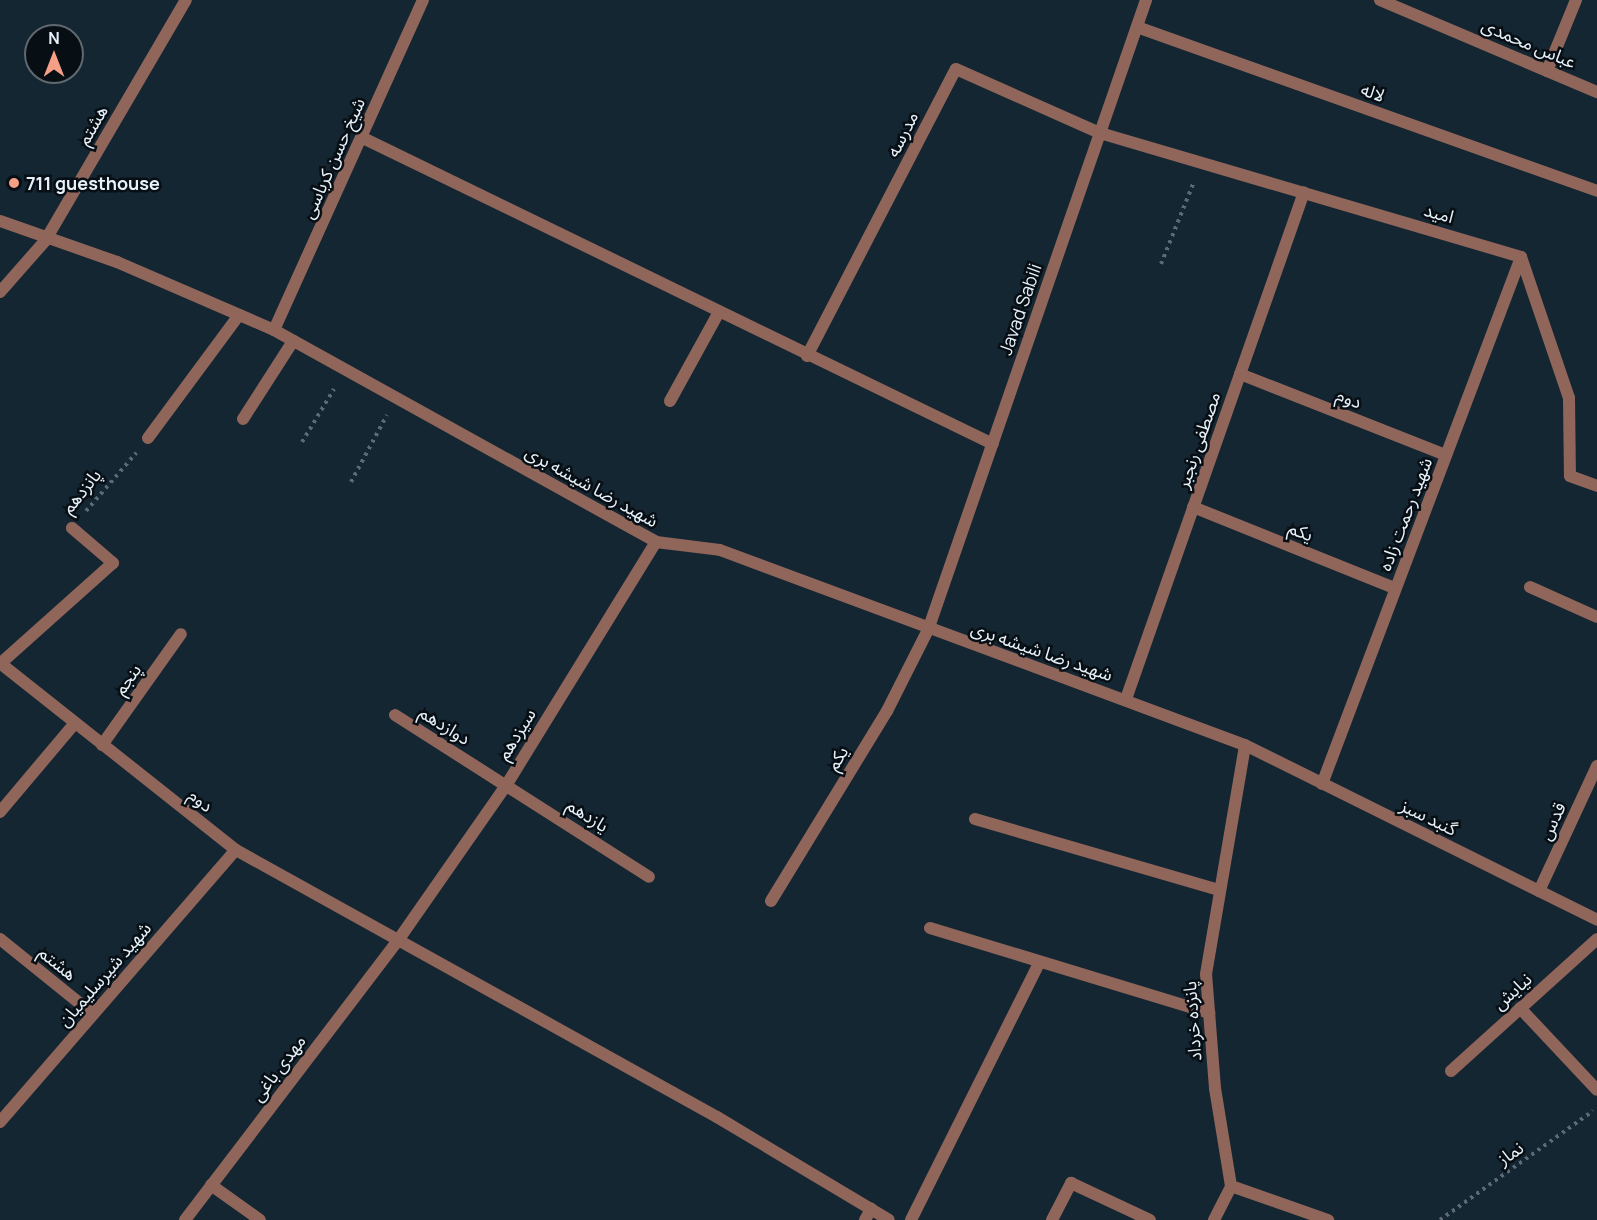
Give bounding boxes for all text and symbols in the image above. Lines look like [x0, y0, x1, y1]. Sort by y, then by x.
street label: عباس محمدی [1479, 13, 1579, 73]
north arrow [24, 24, 84, 84]
text: N [48, 27, 60, 49]
street label: لاله [1358, 78, 1388, 106]
street label: شیخ حسن کرباسی [297, 94, 369, 222]
street label: هشتم [72, 101, 112, 149]
street label: مدرسه [881, 108, 923, 160]
place label: 711 guesthouse [26, 172, 160, 194]
marker: 711 guesthouse [7, 176, 21, 190]
street label: امید [1422, 198, 1456, 228]
street label: Javad Sabili [994, 260, 1046, 358]
street label: دوم [1333, 383, 1365, 413]
street label: مصطفی رنجبر [1171, 389, 1225, 491]
street label: شهید رضا شیشه بری [522, 441, 662, 531]
street label: شهید رحمت زاده [1373, 454, 1437, 574]
street label: پانزدهم [57, 464, 105, 518]
street label: یکم [1286, 516, 1316, 546]
street label: شهید رضا شیشه بری [968, 617, 1116, 685]
street label: پنجم [109, 659, 145, 699]
street label: دوازدهم [416, 701, 474, 749]
street label: سیزدهم [492, 704, 540, 764]
street label: یکم [821, 742, 853, 774]
street label: دوم [184, 784, 218, 816]
street label: یازدهم [563, 793, 613, 837]
street label: گنبد سبز [1397, 794, 1461, 840]
street label: قدس [1534, 799, 1570, 843]
street label: شهید شیرسلیمیان [53, 917, 155, 1031]
street label: هشتم [35, 941, 81, 985]
street label: نیایش [1488, 968, 1536, 1014]
street label: پانزده خرداد [1178, 980, 1206, 1062]
street label: مهدی باغی [246, 1030, 310, 1106]
street label: نماز [1493, 1136, 1527, 1170]

